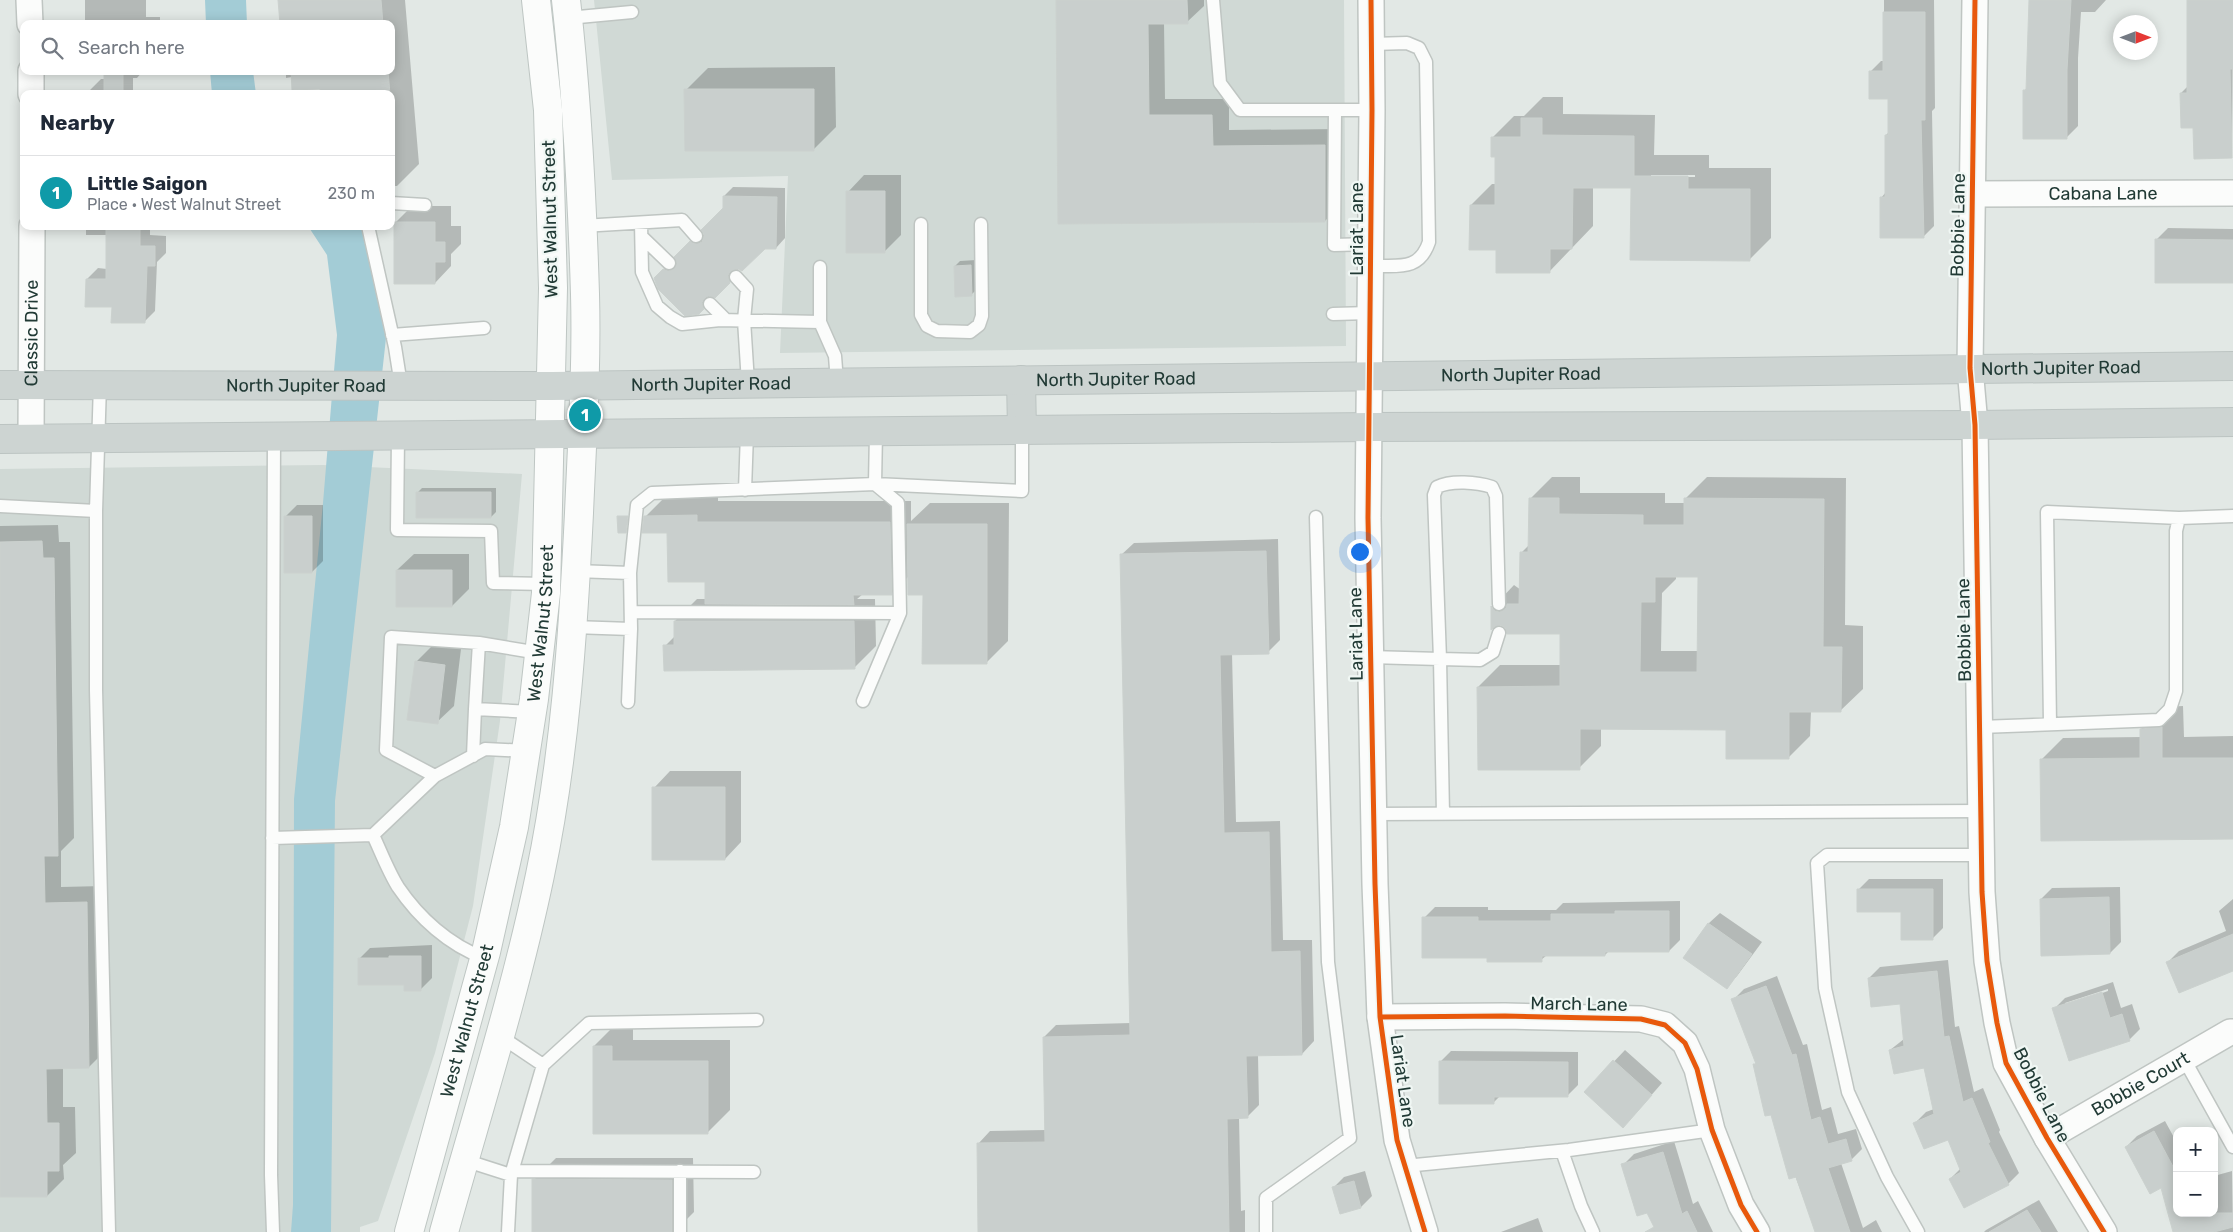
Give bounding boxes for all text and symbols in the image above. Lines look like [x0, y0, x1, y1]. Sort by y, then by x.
north arrow [2113, 15, 2158, 60]
search box [20, 20, 395, 75]
icon: search [38, 34, 66, 62]
text: Search here [78, 36, 185, 59]
text: Nearby [40, 110, 115, 135]
street label: West Walnut Street [538, 140, 562, 298]
text: Little Saigon [87, 172, 207, 195]
street label: Bobbie Lane [1946, 173, 1970, 277]
street label: Lariat Lane [1346, 182, 1368, 276]
street label: Cabana Lane [2048, 182, 2158, 205]
text: 1 [52, 184, 60, 203]
text: 230 m [328, 184, 375, 203]
text: Place · West Walnut Street [87, 195, 281, 214]
street label: Classic Drive [20, 280, 43, 386]
street label: North Jupiter Road [1981, 356, 2141, 380]
street label: North Jupiter Road [1441, 363, 1601, 386]
street label: North Jupiter Road [1036, 367, 1196, 391]
street label: North Jupiter Road [631, 372, 791, 396]
street label: North Jupiter Road [226, 374, 386, 397]
pin: 1 [569, 396, 601, 434]
your location [1347, 539, 1373, 565]
street label: West Walnut Street [523, 544, 558, 703]
street label: Bobbie Lane [1952, 578, 1976, 682]
street label: Lariat Lane [1344, 587, 1368, 681]
street label: West Walnut Street [435, 942, 498, 1100]
street label: March Lane [1530, 992, 1628, 1016]
street label: Lariat Lane [1386, 1033, 1420, 1129]
street label: Bobbie Lane [2009, 1044, 2075, 1146]
street label: Bobbie Court [2087, 1047, 2193, 1121]
map controls [2173, 1127, 2218, 1217]
button: + [2173, 1127, 2218, 1172]
button: − [2173, 1172, 2218, 1217]

